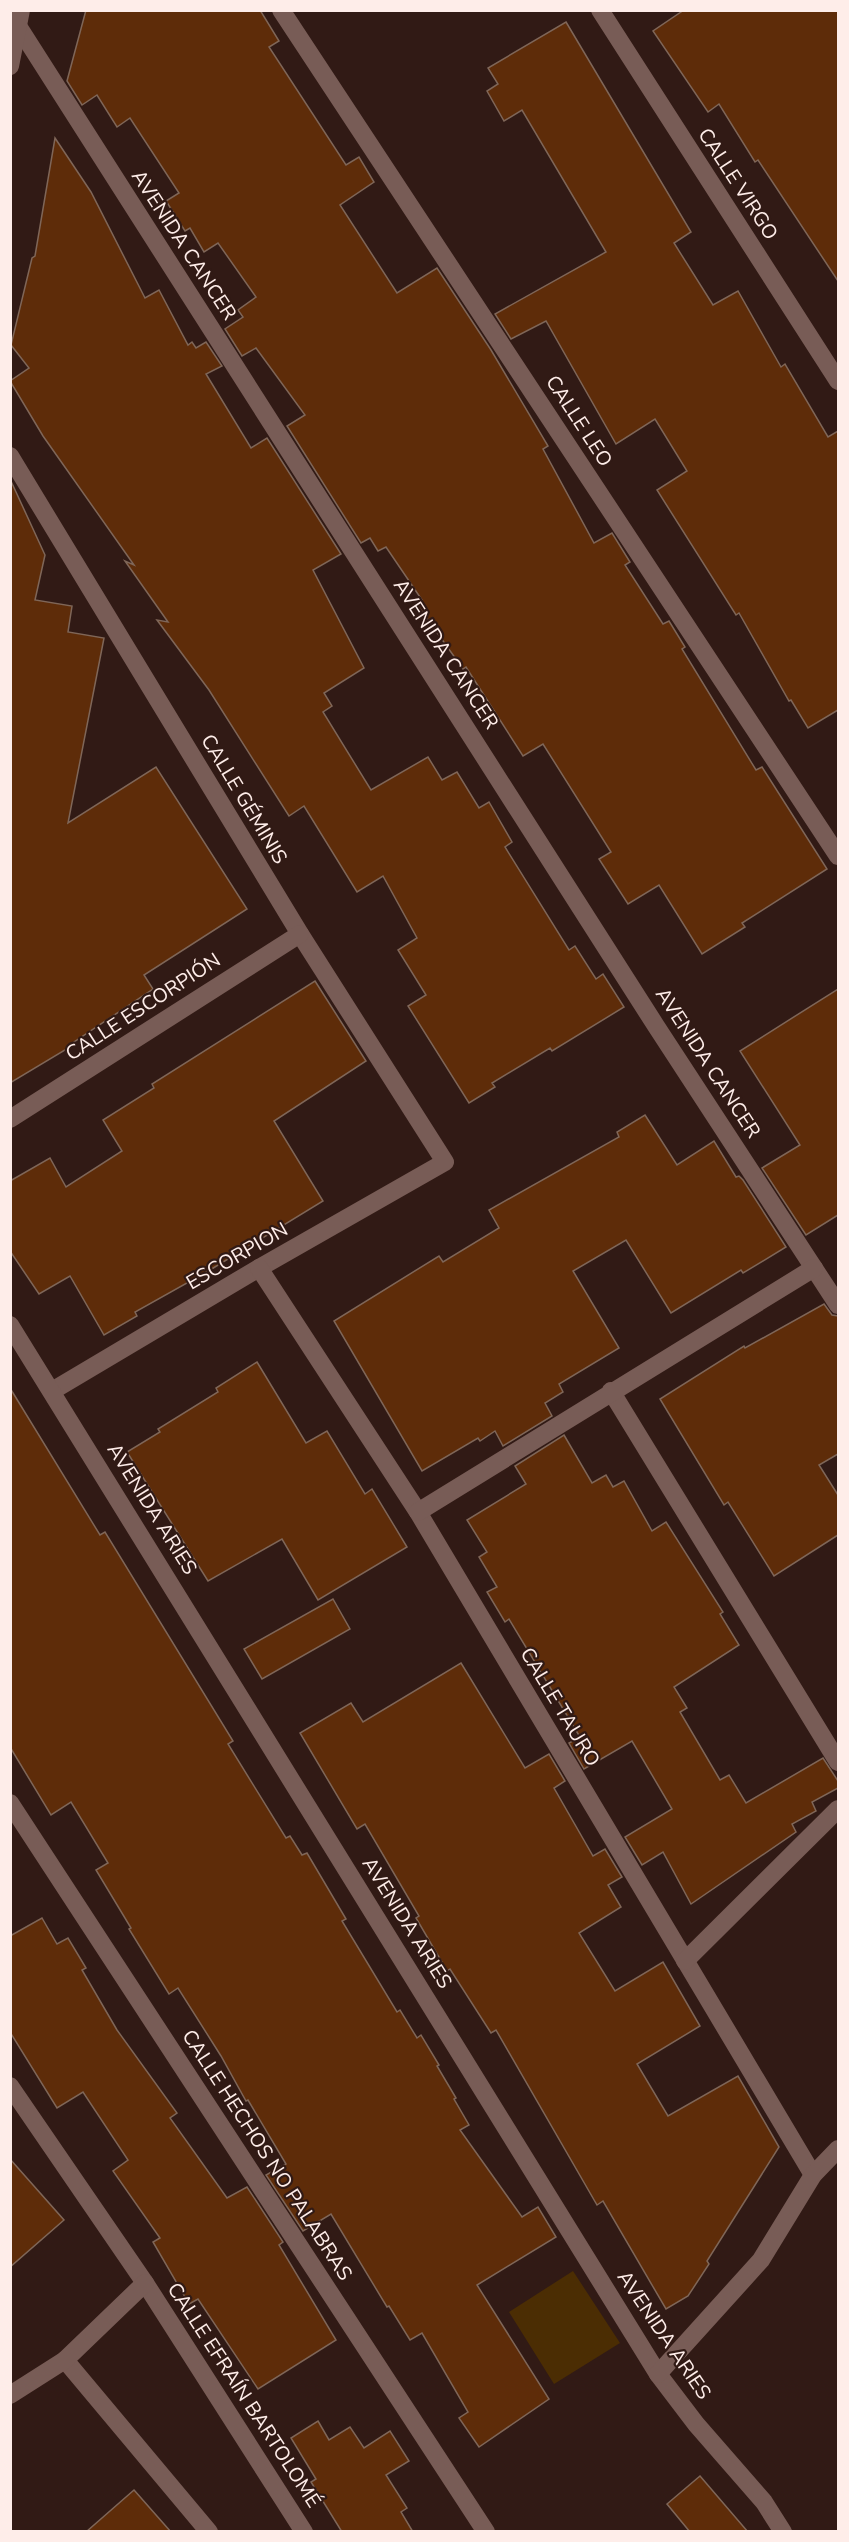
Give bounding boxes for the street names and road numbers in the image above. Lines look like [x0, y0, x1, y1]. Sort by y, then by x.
street label: CALLE VIRGO [692, 123, 784, 245]
street label: AVENIDA CANCER [125, 165, 243, 325]
street label: CALLE LEO [539, 370, 619, 472]
street label: AVENIDA CANCER [387, 574, 505, 734]
street label: CALLE GÉMINIS [195, 729, 293, 869]
street label: CALLE ESCORPIÓN [60, 947, 226, 1067]
street label: AVENIDA CANCER [649, 983, 767, 1143]
street label: ESCORPION [181, 1216, 293, 1296]
street label: AVENIDA ARIES [101, 1438, 203, 1580]
street label: CALLE TAURO [514, 1642, 606, 1772]
street label: AVENIDA ARIES [356, 1852, 458, 1994]
street label: CALLE HECHOS NO PALABRAS [176, 2024, 358, 2286]
street label: AVENIDA ARIES [611, 2265, 717, 2405]
street label: CALLE EFRAÍN BARTOLOMÉ [161, 2277, 327, 2513]

